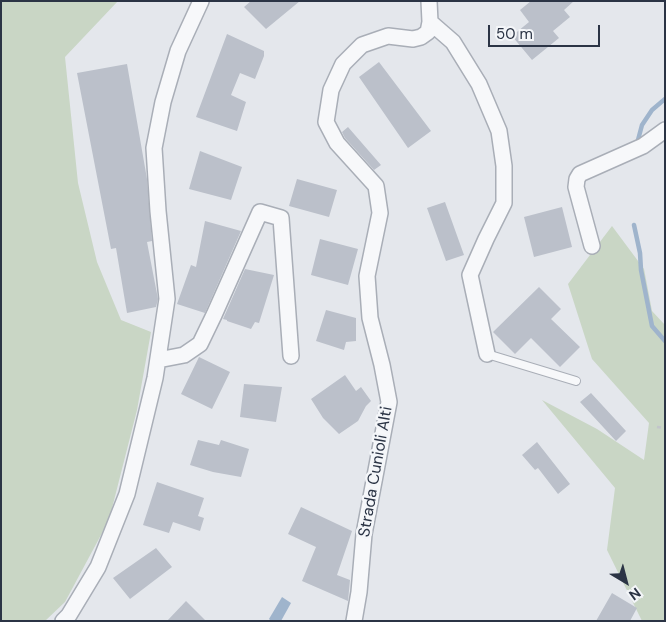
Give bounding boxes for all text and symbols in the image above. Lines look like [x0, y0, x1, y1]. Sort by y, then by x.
scale bar [491, 15, 604, 47]
text: 50 m [496, 24, 533, 44]
street label: Strada Cunioli Alti [355, 405, 397, 539]
north arrow [601, 557, 651, 607]
text: N [626, 584, 645, 604]

